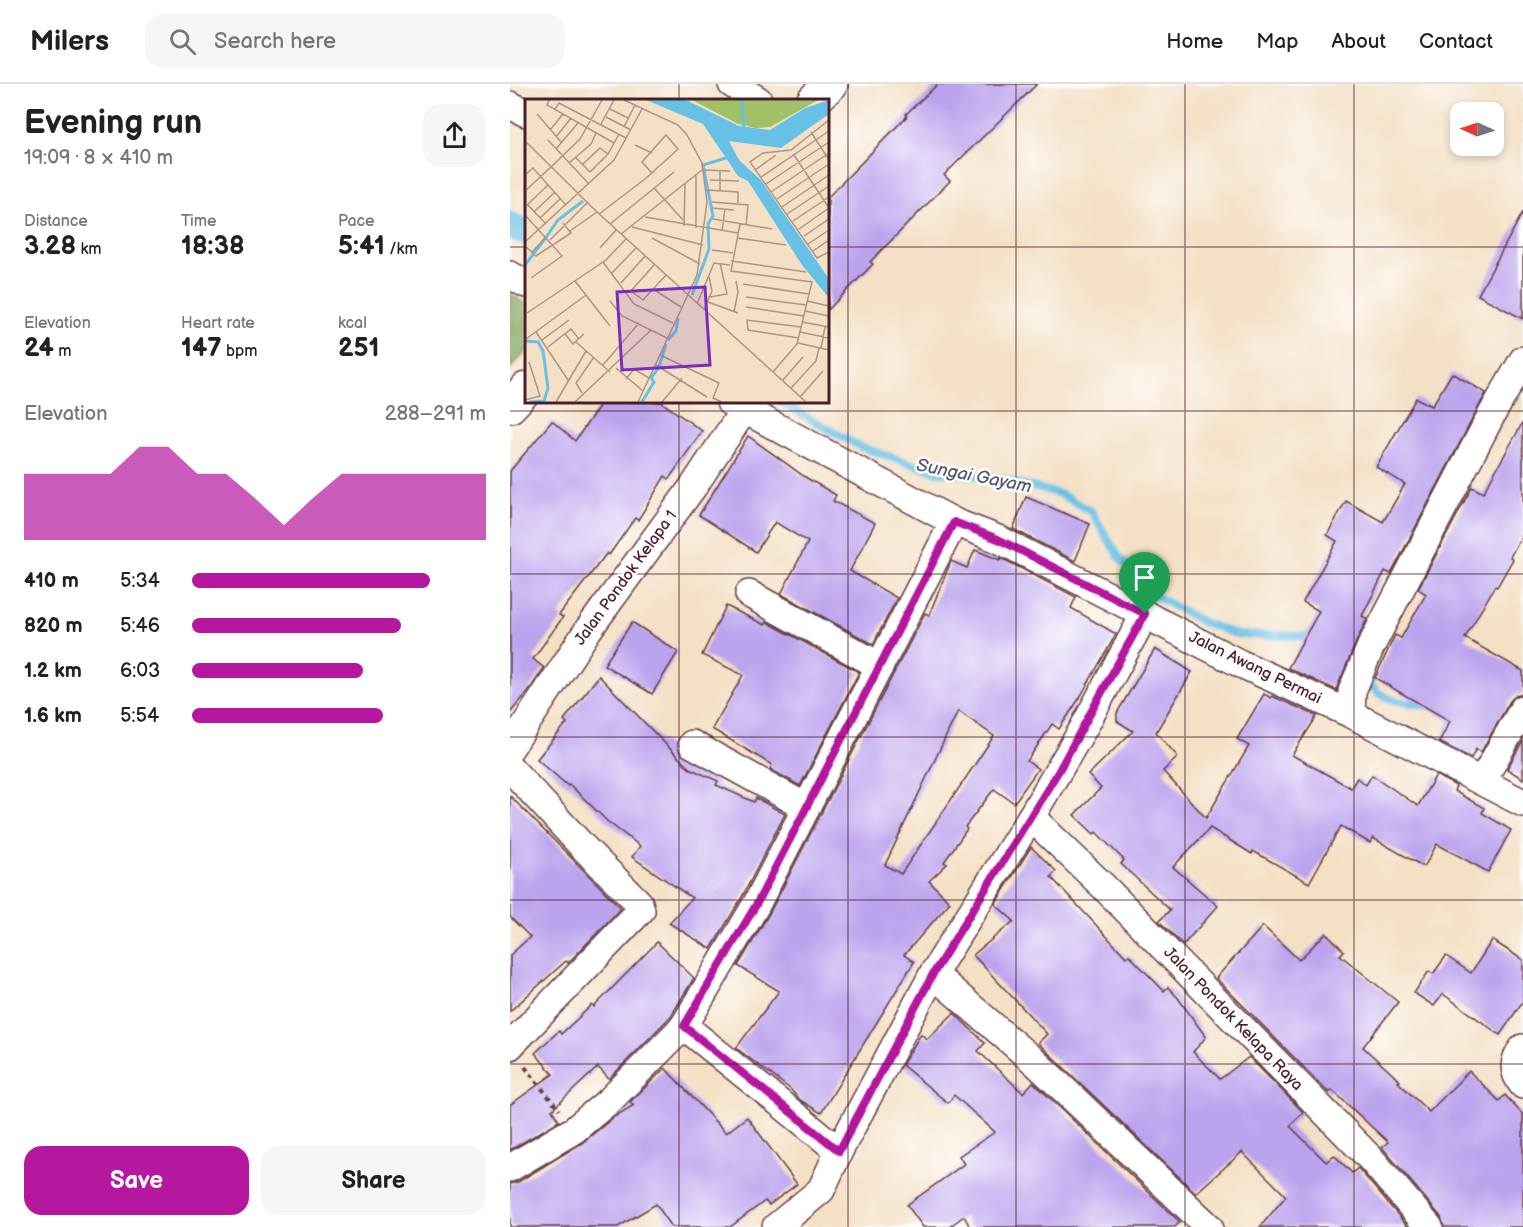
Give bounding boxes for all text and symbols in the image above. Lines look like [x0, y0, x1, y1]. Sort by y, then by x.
search box [145, 14, 565, 68]
text: Milers [30, 25, 109, 58]
icon: search [166, 25, 199, 58]
text: Search here [214, 28, 336, 55]
text: Home [1166, 29, 1223, 54]
text: Map [1256, 29, 1298, 54]
text: About [1331, 29, 1386, 54]
text: Contact [1419, 29, 1493, 54]
inset map [525, 99, 830, 404]
north arrow [1450, 102, 1504, 156]
map controls [1450, 102, 1504, 156]
text: Evening run [24, 103, 202, 143]
button: share [423, 104, 486, 167]
text: 19:09 · 8 × 410 m [24, 146, 173, 170]
text: Distance [24, 212, 88, 231]
text: Time [181, 212, 216, 231]
text: Pace [338, 212, 374, 231]
text: 3.28 [24, 231, 76, 262]
text: 18:38 [181, 231, 245, 262]
text: 5:41 [338, 231, 385, 262]
text: km [76, 240, 102, 259]
text: /km [385, 240, 418, 259]
text: Elevation [24, 314, 91, 333]
text: Heart rate [181, 314, 255, 333]
text: kcal [338, 314, 367, 333]
text: 24 [24, 333, 54, 364]
text: 147 [181, 333, 222, 364]
text: 251 [338, 333, 380, 364]
text: m [54, 342, 71, 361]
text: bpm [222, 342, 257, 361]
text: Elevation [24, 402, 107, 426]
text: 288–291 m [385, 402, 486, 426]
water label: Sungai Gayam [915, 455, 1034, 497]
street label: Jalan Pondok Kelapa 1 [571, 507, 681, 649]
pin [1119, 552, 1170, 614]
icon: arrive [1128, 561, 1161, 594]
text: 410 m [24, 569, 79, 593]
text: 5:34 [120, 569, 160, 593]
text: 820 m [24, 614, 83, 638]
text: 5:46 [120, 614, 160, 638]
street label: Jalan Awang Permai [1185, 628, 1325, 708]
text: 1.2 km [24, 659, 82, 683]
text: 6:03 [120, 659, 160, 683]
text: 1.6 km [24, 704, 82, 728]
text: 5:54 [120, 704, 159, 728]
street label: Jalan Pondok Kelapa Raya [1159, 943, 1307, 1095]
button: Save [24, 1146, 249, 1215]
button: Share [261, 1146, 486, 1215]

